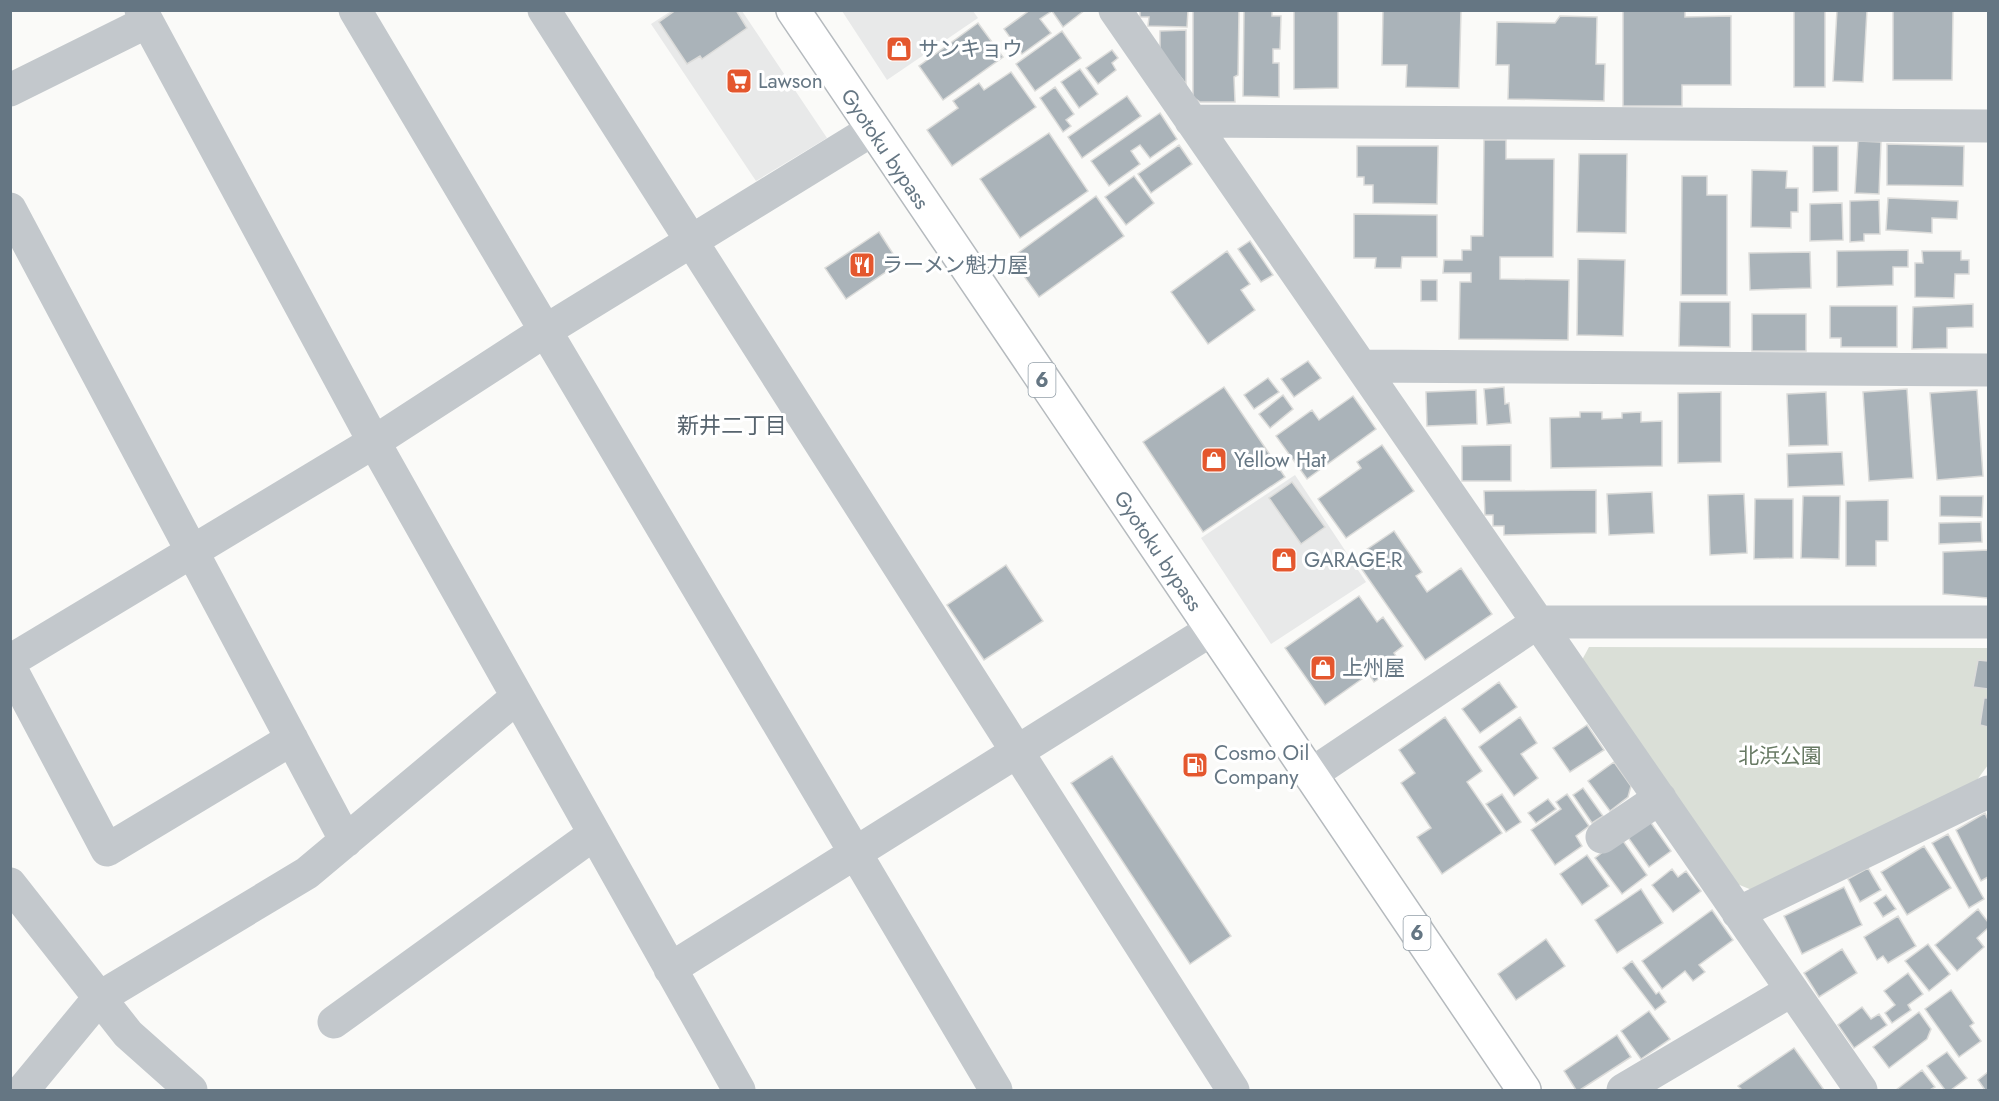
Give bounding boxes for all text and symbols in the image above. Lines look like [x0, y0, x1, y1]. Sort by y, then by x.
shop icon: サンキョウ [884, 34, 914, 64]
place label: サンキョウ [918, 34, 1023, 64]
supermarket icon: Lawson [724, 66, 754, 96]
place label: Lawson [758, 66, 823, 96]
street label: Gyotoku bypass [833, 83, 937, 215]
restaurant icon: ラーメン魁力屋 [847, 250, 877, 280]
place label: ラーメン魁力屋 [882, 250, 1028, 280]
road number: 6 [1028, 363, 1056, 397]
district label: 新井二丁目 [677, 409, 787, 441]
shop icon: Yellow Hat [1199, 445, 1229, 475]
place label: Yellow Hat [1234, 445, 1326, 475]
street label: Gyotoku bypass [1106, 485, 1210, 617]
shop icon: GARAGE-R [1269, 545, 1299, 575]
place label: GARAGE-R [1304, 545, 1403, 575]
shop icon: 上州屋 [1308, 653, 1338, 683]
place label: 上州屋 [1342, 653, 1405, 683]
place label: Cosmo Oil Company [1214, 738, 1309, 792]
park label: 北浜公園 [1738, 741, 1822, 771]
fuel station icon: Cosmo Oil Company [1180, 750, 1210, 780]
road number: 6 [1404, 916, 1430, 950]

